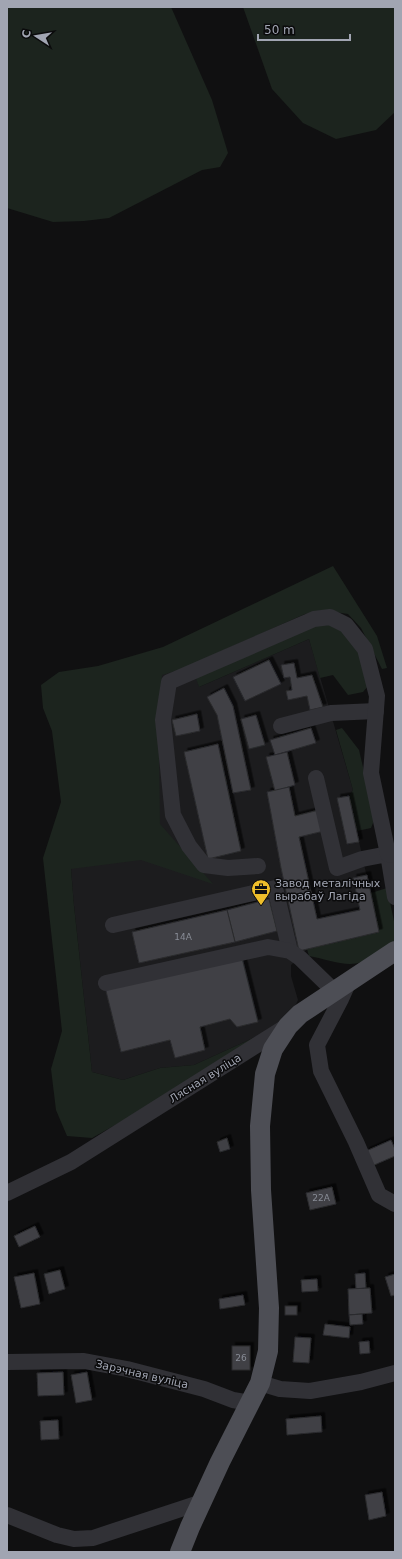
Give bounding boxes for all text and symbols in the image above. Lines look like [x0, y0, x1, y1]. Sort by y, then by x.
north arrow [16, 16, 56, 56]
scale bar [258, 16, 350, 42]
text: 50 m [264, 23, 295, 37]
text: С [20, 29, 34, 39]
place label: Завод металічных вырабаў Лагіда [275, 877, 381, 903]
office icon: Завод металічных вырабаў Лагіда [250, 878, 272, 906]
house number: 14А [174, 932, 193, 942]
street label: Лясная вуліца [167, 1051, 244, 1106]
house number: 22А [312, 1193, 331, 1203]
house number: 26 [235, 1353, 247, 1363]
street label: Зарэчная вуліца [94, 1358, 189, 1391]

